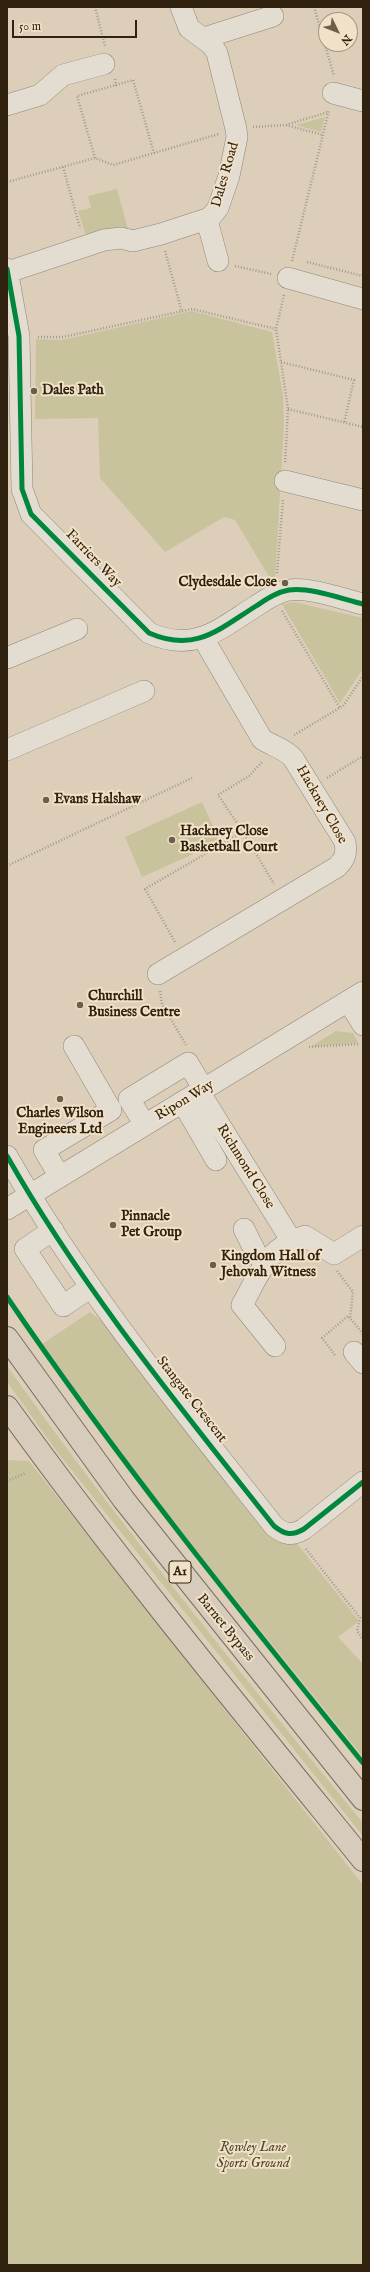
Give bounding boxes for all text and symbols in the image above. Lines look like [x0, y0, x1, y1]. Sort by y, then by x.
scale bar [14, 12, 139, 38]
north arrow [318, 12, 358, 52]
text: 50 m [19, 19, 41, 34]
text: N [338, 31, 354, 48]
street label: Dales Road [209, 140, 243, 210]
place label: Dales Path [42, 383, 104, 399]
marker: Dales Path [29, 386, 39, 396]
street label: Farriers Way [61, 527, 125, 591]
place label: Clydesdale Close [179, 575, 277, 591]
marker: Clydesdale Close [280, 578, 290, 588]
street label: Hackney Close [292, 763, 350, 847]
place label: Evans Halshaw [54, 792, 141, 808]
marker: Evans Halshaw [41, 795, 51, 805]
place label: Hackney Close Basketball Court [180, 824, 278, 856]
marker: Hackney Close Basketball Court [167, 835, 177, 845]
place label: Churchill Business Centre [88, 989, 180, 1022]
marker: Churchill Business Centre [75, 1000, 85, 1010]
street label: Ripon Way [153, 1077, 217, 1125]
marker: Charles Wilson Engineers Ltd [55, 1094, 65, 1104]
place label: Charles Wilson Engineers Ltd [16, 1106, 104, 1138]
street label: Richmond Close [212, 1122, 278, 1212]
place label: Pinnacle Pet Group [121, 1209, 182, 1242]
marker: Pinnacle Pet Group [108, 1220, 118, 1230]
place label: Kingdom Hall of Jehovah Witness [221, 1249, 320, 1282]
marker: Kingdom Hall of Jehovah Witness [208, 1260, 218, 1270]
street label: Stangate Crescent [152, 1354, 230, 1446]
road number: A1 [169, 1561, 191, 1583]
street label: Barnet Bypass [193, 1591, 257, 1665]
park label: Rowley Lane Sports Ground [216, 2140, 290, 2172]

